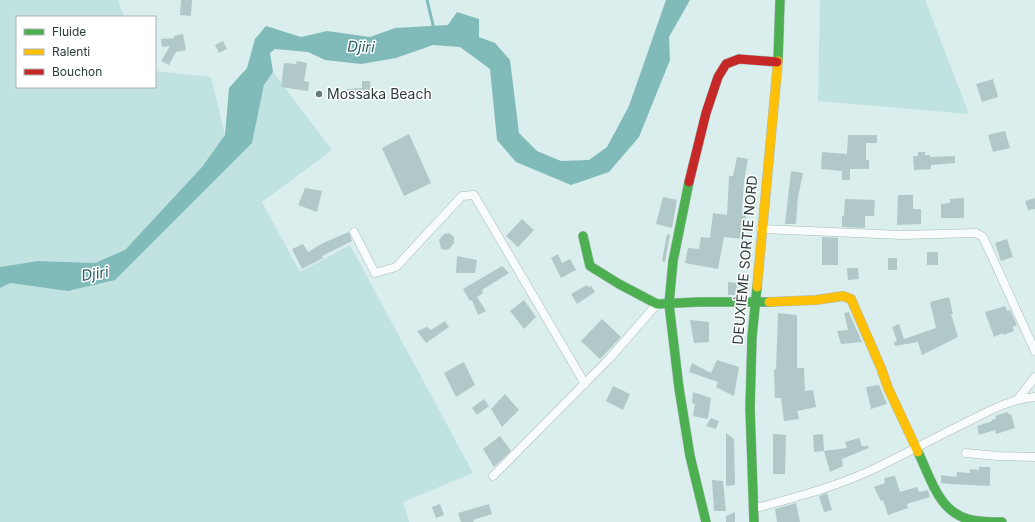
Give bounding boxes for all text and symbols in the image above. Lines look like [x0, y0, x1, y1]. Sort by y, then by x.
legend [16, 16, 156, 88]
text: Fluide [52, 24, 86, 39]
water label: Djiri [347, 37, 376, 56]
text: Ralenti [52, 44, 90, 59]
text: Bouchon [52, 64, 102, 79]
place label: Mossaka Beach [327, 85, 432, 102]
marker: Mossaka Beach [314, 89, 324, 99]
street label: DEUXIÈME SORTIE NORD [729, 175, 760, 345]
water label: Djiri [80, 262, 110, 285]

